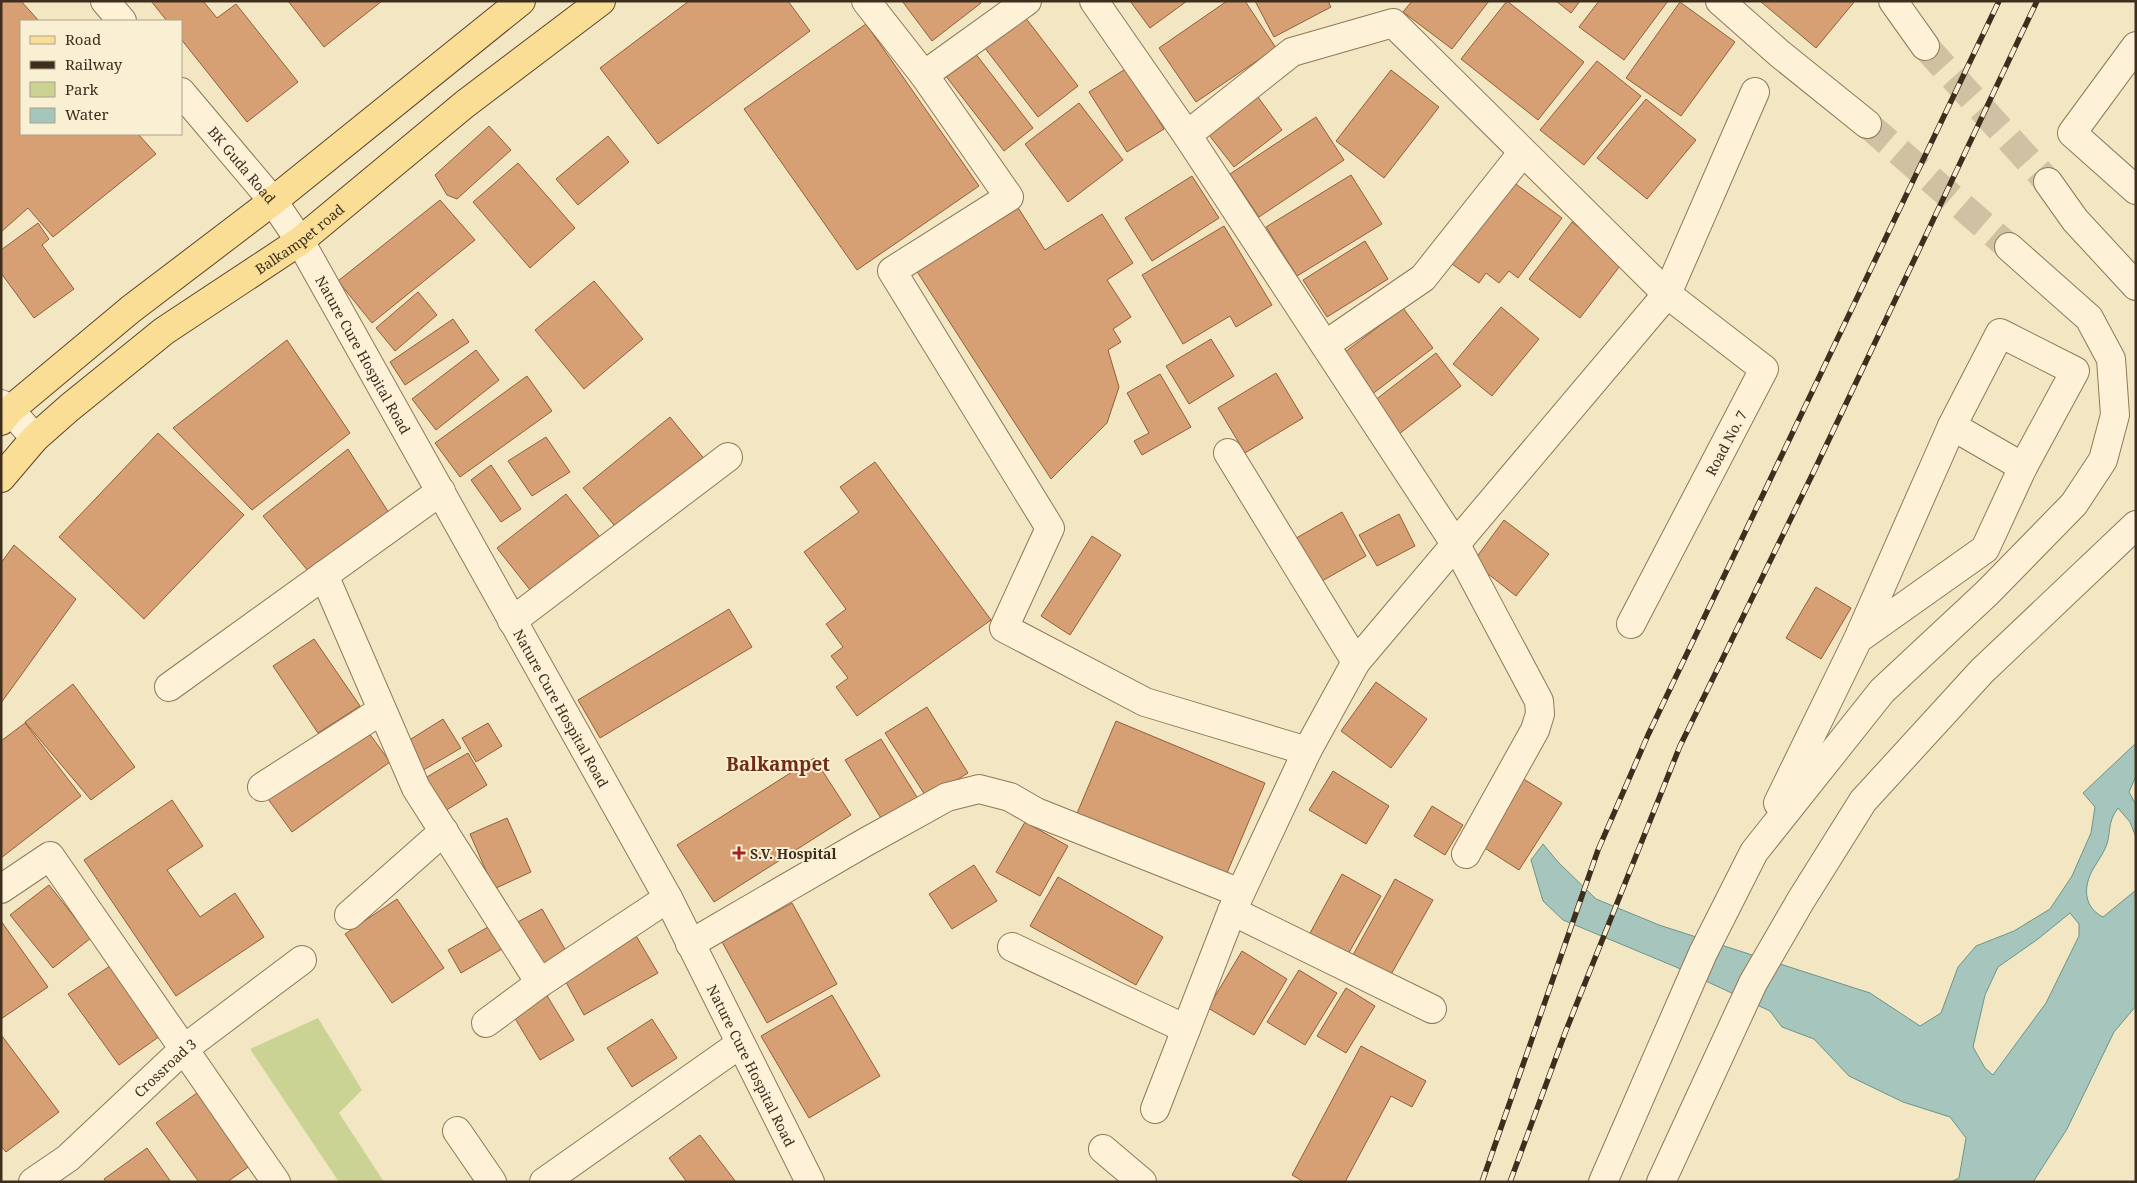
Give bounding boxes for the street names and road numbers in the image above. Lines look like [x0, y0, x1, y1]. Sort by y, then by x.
street label: BK Guda Road [204, 122, 281, 207]
street label: Balkampet road [251, 199, 348, 278]
street label: Nature Cure Hospital Road [312, 272, 416, 437]
street label: Road No. 7 [1701, 407, 1751, 479]
street label: Nature Cure Hospital Road [510, 625, 614, 791]
street label: Nature Cure Hospital Road [703, 981, 800, 1150]
street label: Crossroad 3 [129, 1034, 200, 1101]

